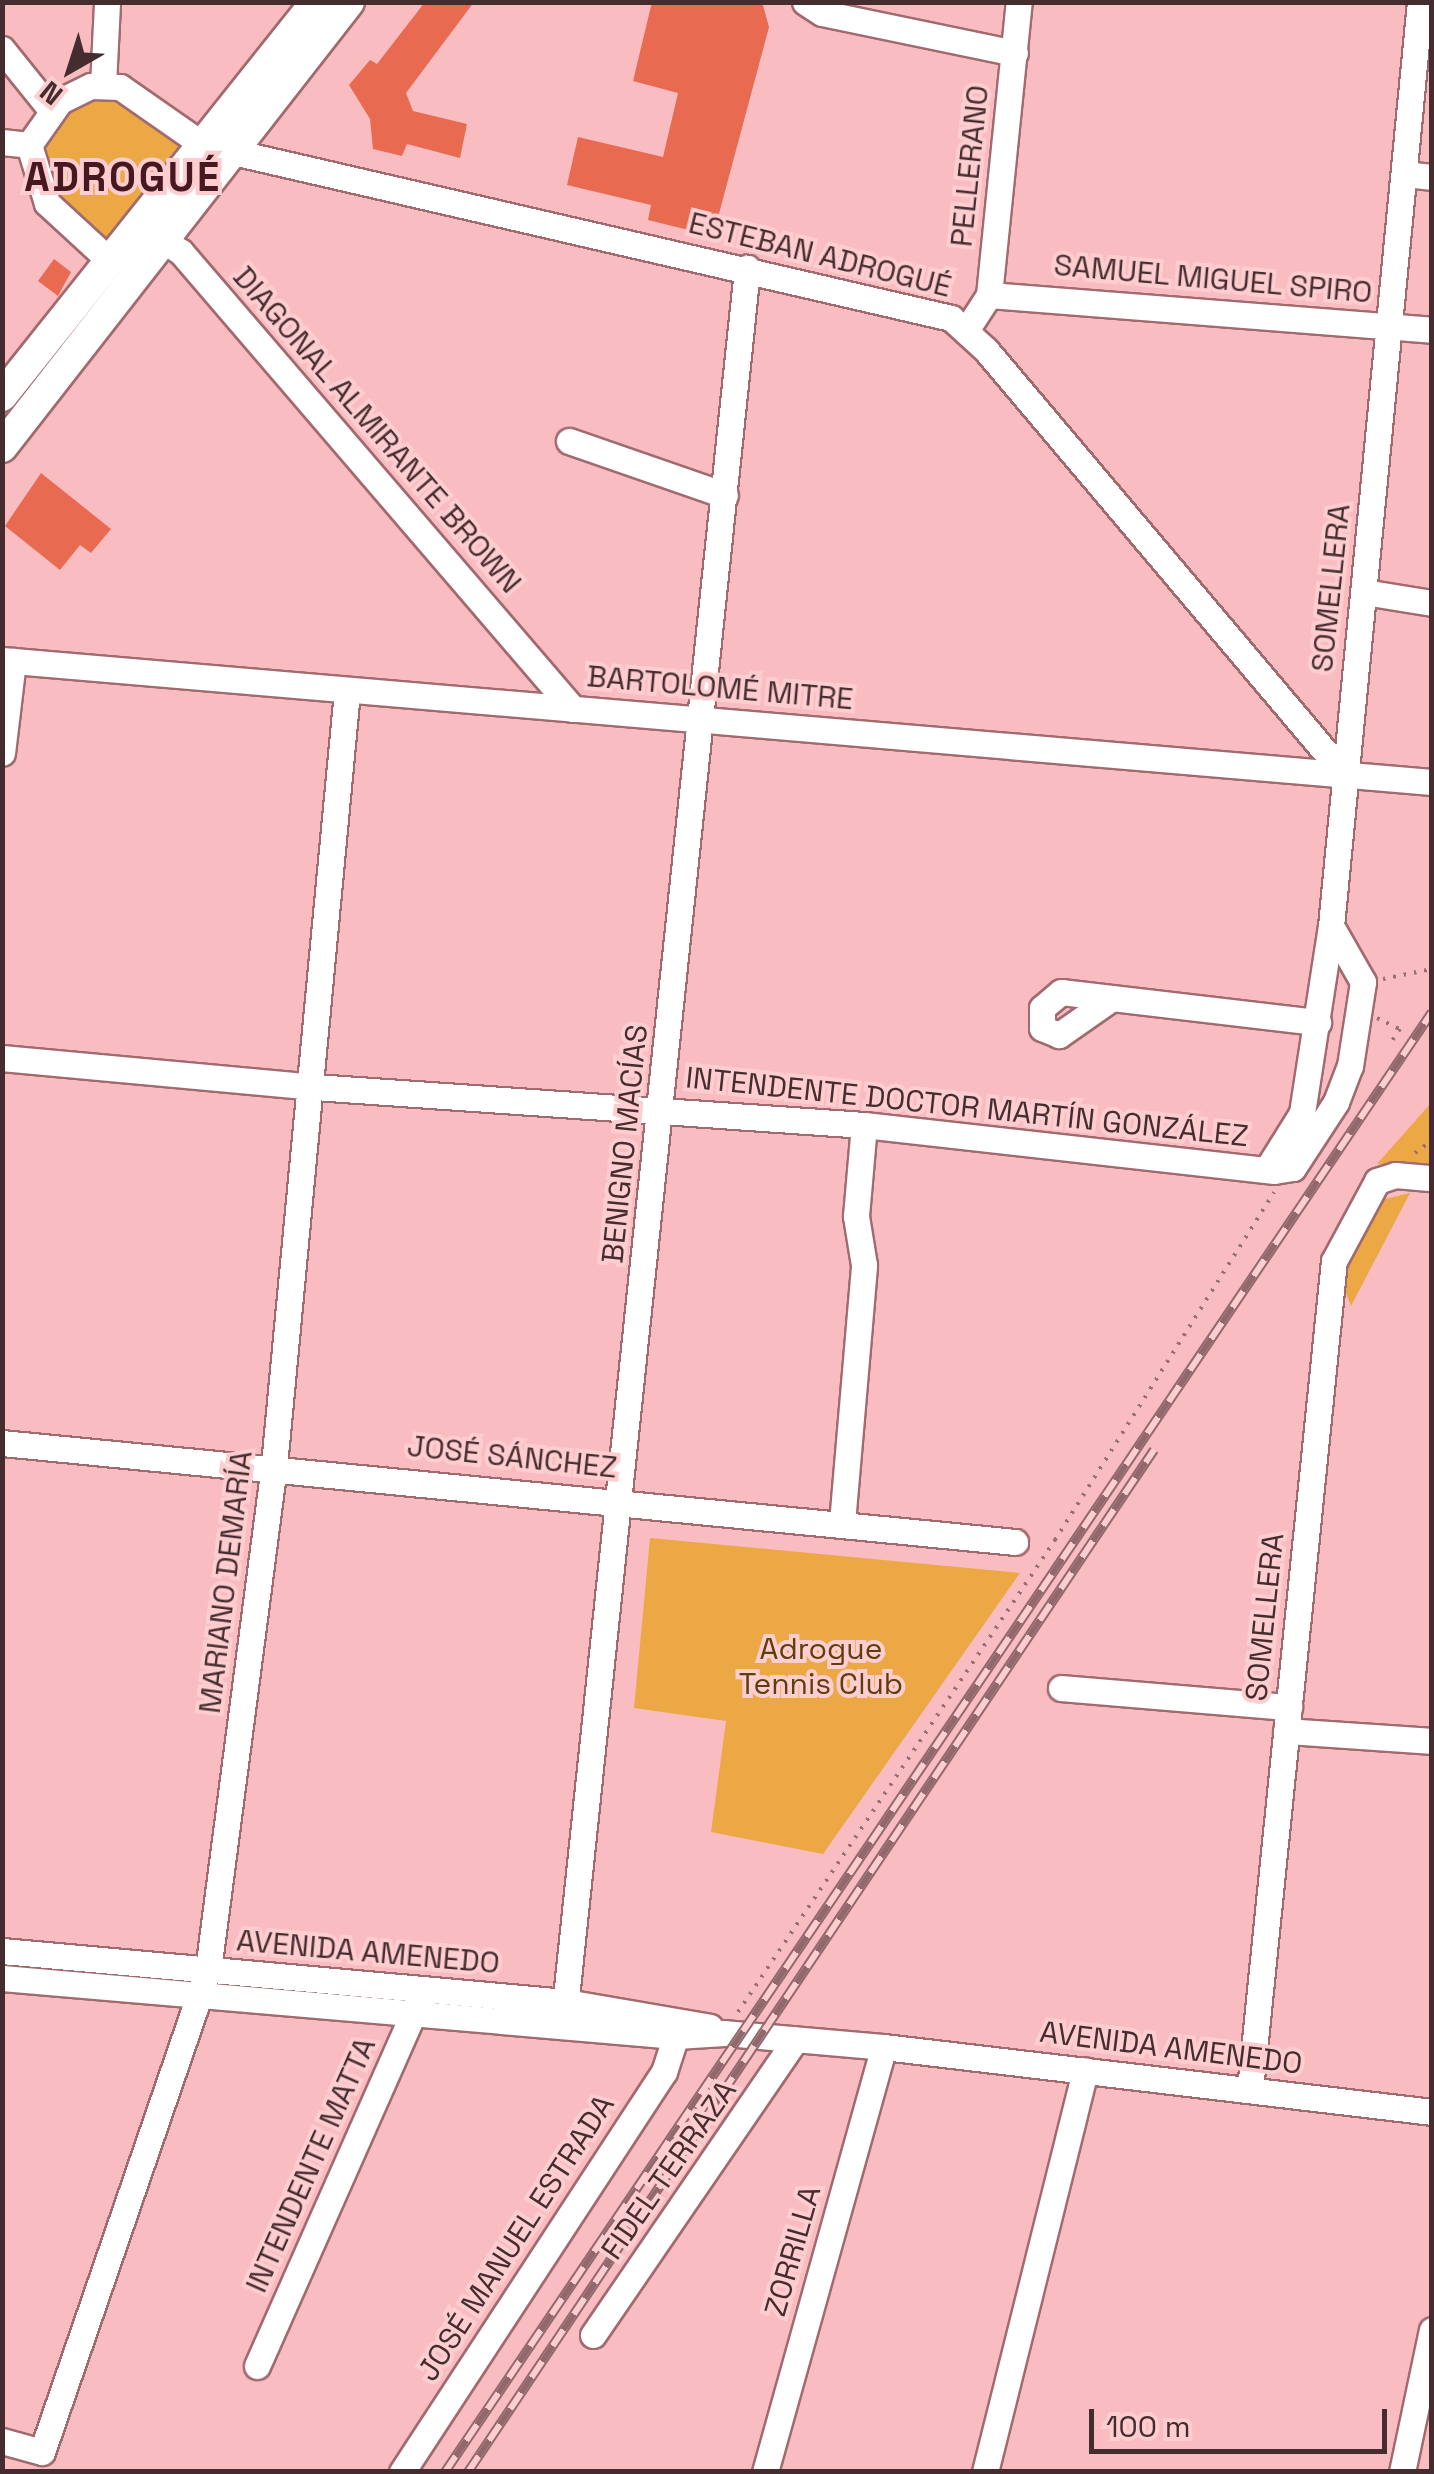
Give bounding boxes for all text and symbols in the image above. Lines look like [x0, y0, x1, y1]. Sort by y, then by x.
north arrow [20, 20, 120, 120]
text: N [33, 73, 70, 113]
street label: PELLERANO [944, 83, 996, 249]
district label: ADROGUÉ [24, 154, 222, 202]
street label: ESTEBAN ADROGUÉ [685, 205, 955, 305]
street label: SAMUEL MIGUEL SPIRO [1052, 247, 1374, 311]
street label: DIAGONAL ALMIRANTE BROWN [225, 259, 529, 601]
street label: SOMELLERA [1304, 502, 1358, 674]
street label: BARTOLOMÉ MITRE [585, 658, 855, 718]
street label: BENIGNO MACÍAS [595, 1023, 655, 1265]
street label: INTENDENTE DOCTOR MARTÍN GONZÁLEZ [684, 1060, 1250, 1154]
street label: JOSÉ SÁNCHEZ [405, 1428, 619, 1486]
street label: MARIANO DEMARÍA [192, 1449, 260, 1715]
street label: SOMELLERA [1238, 1531, 1292, 1703]
park label: Adrogue Tennis Club [739, 1631, 903, 1702]
street label: AVENIDA AMENEDO [235, 1923, 501, 1981]
street label: AVENIDA AMENEDO [1037, 2014, 1305, 2082]
street label: INTENDENTE MATTA [239, 2032, 383, 2298]
street label: FIDEL TERRAZA [593, 2073, 745, 2267]
street label: JOSÉ MANUEL ESTRADA [410, 2088, 622, 2388]
street label: ZORRILLA [757, 2182, 829, 2320]
scale bar [1094, 2389, 1392, 2451]
text: 100 m [1106, 2407, 1191, 2446]

